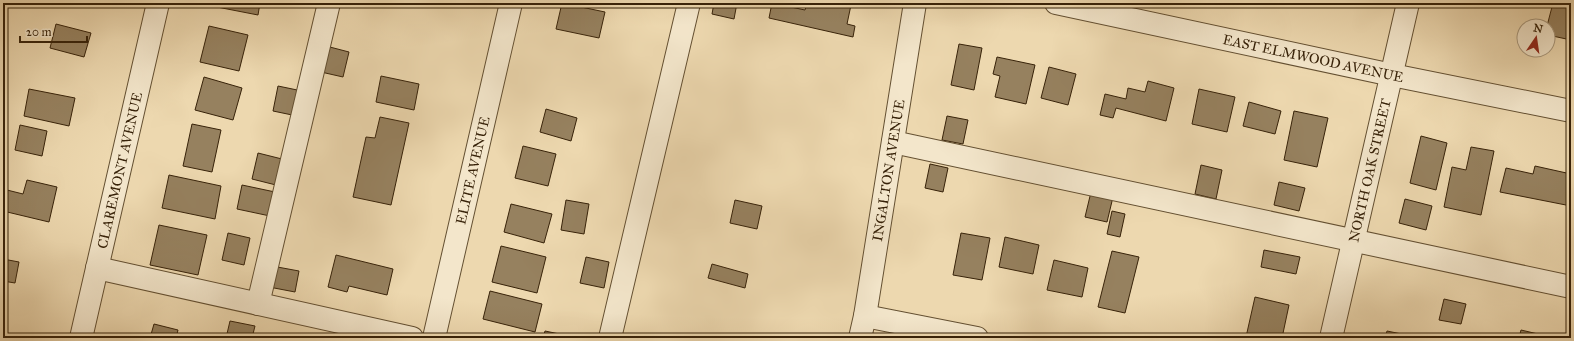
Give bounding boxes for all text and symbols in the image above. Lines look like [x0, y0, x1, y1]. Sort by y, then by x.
scale bar [20, 18, 87, 44]
north arrow [1516, 18, 1556, 58]
text: N [1532, 21, 1545, 36]
text: 20 m [26, 25, 52, 39]
street label: EAST ELMWOOD AVENUE [1221, 31, 1405, 86]
street label: CLAREMONT AVENUE [94, 91, 146, 250]
street label: NORTH OAK STREET [1345, 97, 1395, 244]
street label: INGALTON AVENUE [869, 98, 908, 243]
street label: ELITE AVENUE [452, 115, 494, 226]

